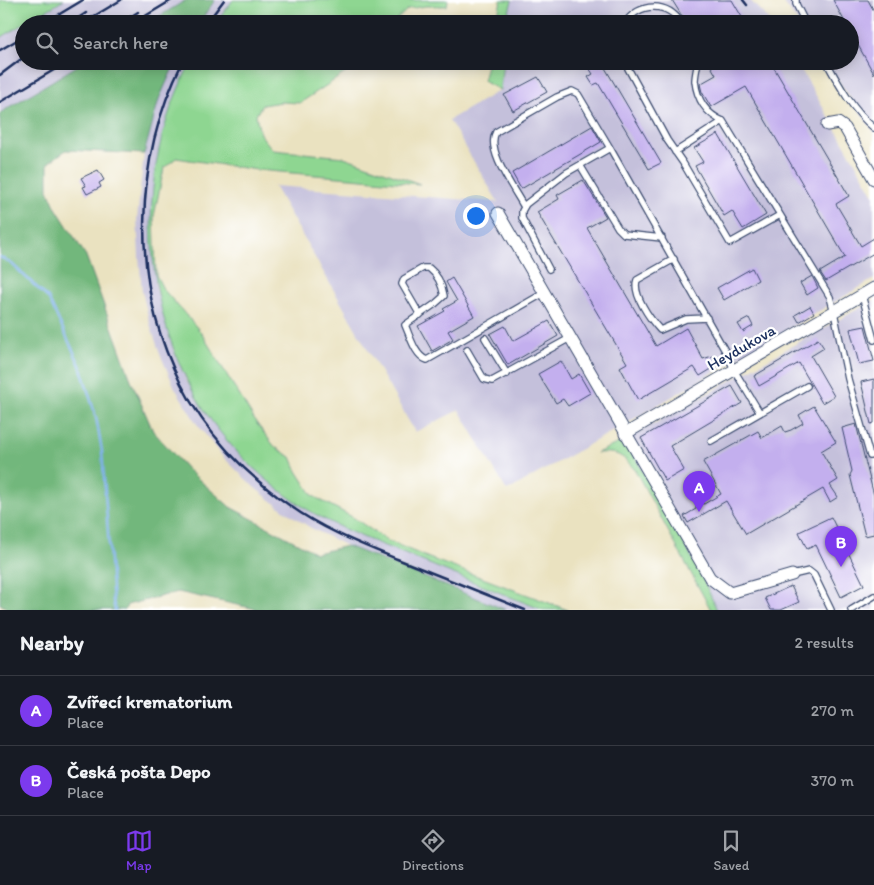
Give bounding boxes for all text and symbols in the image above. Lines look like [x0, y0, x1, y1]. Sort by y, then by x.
search box [15, 15, 859, 70]
icon: search [33, 29, 61, 57]
text: Search here [73, 31, 168, 54]
your location [463, 203, 489, 229]
street label: Heydukova [704, 320, 779, 375]
pin: A [683, 471, 715, 512]
pin: B [825, 526, 857, 567]
text: Nearby [20, 630, 84, 655]
text: 2 results [794, 633, 854, 652]
text: Zvířecí krematorium [67, 690, 232, 713]
text: A [31, 701, 41, 720]
text: 270 m [811, 701, 854, 720]
text: Place [67, 713, 104, 732]
text: Česká pošta Depo [67, 760, 211, 783]
text: B [31, 771, 41, 790]
text: 370 m [810, 771, 854, 790]
text: Place [67, 783, 104, 802]
tab: Map [125, 827, 153, 874]
tab: Directions [402, 827, 464, 874]
tab: Saved [713, 827, 749, 874]

